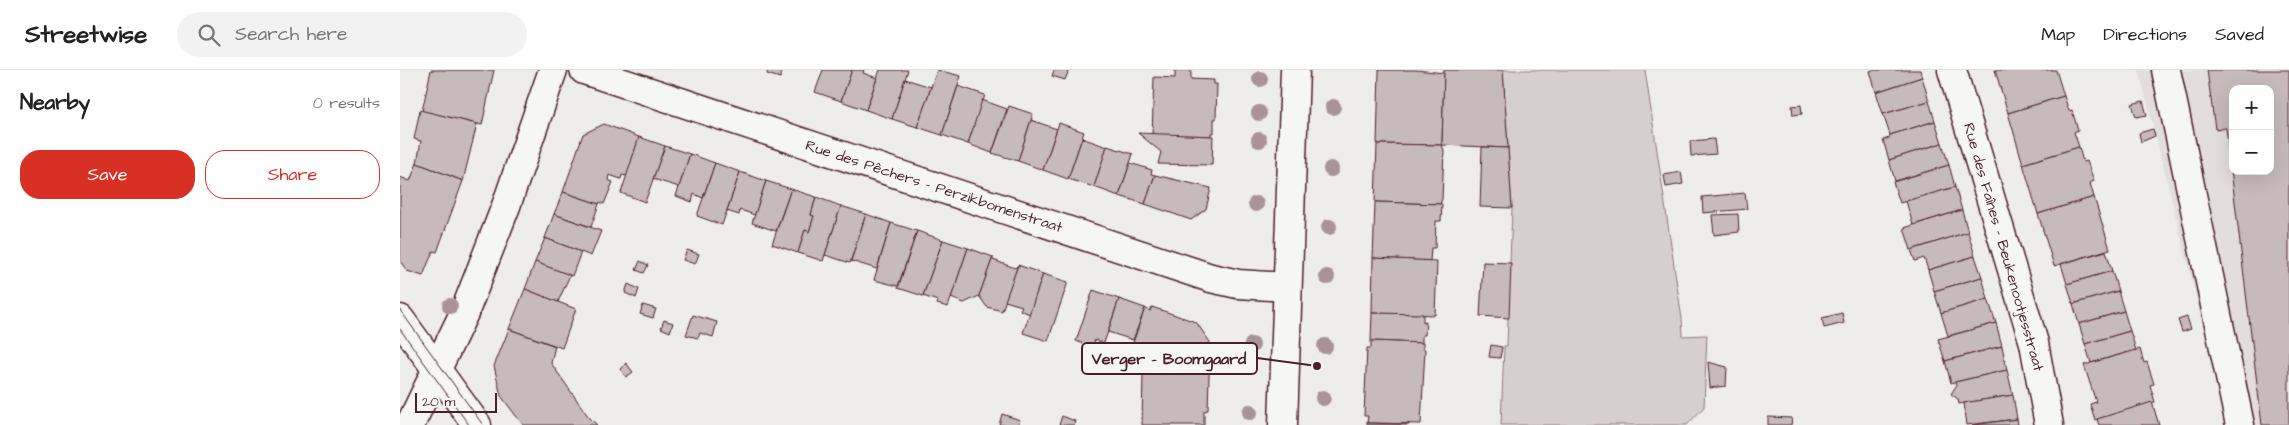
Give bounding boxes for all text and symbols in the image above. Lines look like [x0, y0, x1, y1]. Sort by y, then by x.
search box [177, 12, 527, 57]
text: Streetwise [25, 18, 147, 52]
icon: search [195, 21, 223, 49]
text: Search here [235, 21, 347, 48]
text: Map [2041, 22, 2075, 47]
text: Directions [2103, 22, 2187, 47]
text: Saved [2215, 22, 2264, 47]
map controls [2229, 85, 2274, 175]
button: + [2229, 85, 2274, 130]
text: Nearby [20, 88, 90, 117]
text: 0 results [313, 92, 380, 114]
street label: Rue des Faînes - Beukenootjesstraat [1958, 120, 2049, 374]
button: − [2229, 130, 2274, 175]
street label: Rue des Pêchers - Perzikbomenstraat [803, 135, 1065, 238]
button: Save [20, 150, 195, 199]
button: Share [205, 150, 380, 199]
callout: Verger - Boomgaard [1082, 343, 1257, 374]
text: Verger - Boomgaard [1091, 348, 1247, 372]
scale bar [415, 390, 498, 413]
text: 20 m [422, 392, 455, 412]

